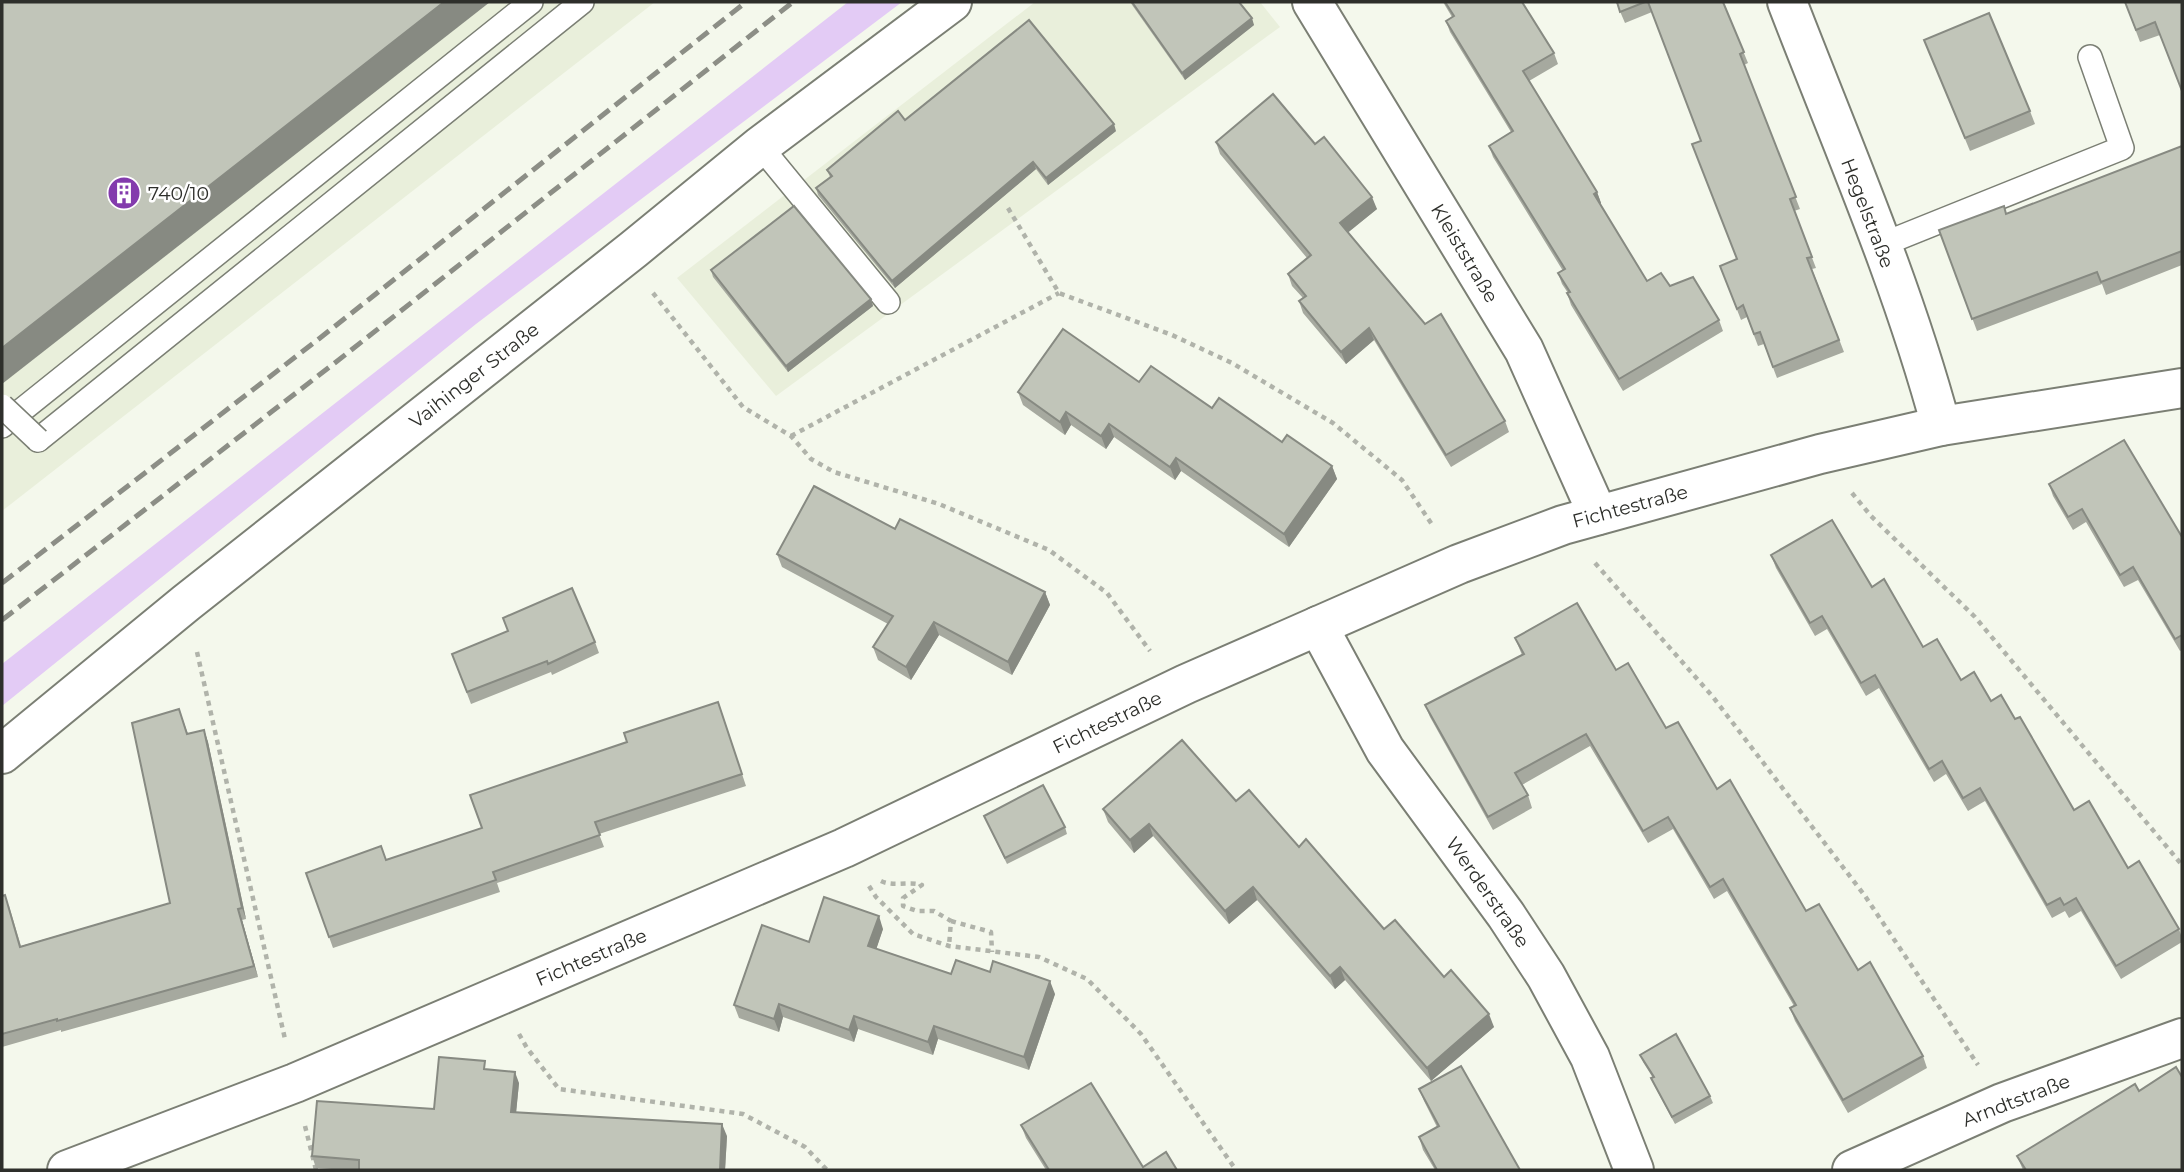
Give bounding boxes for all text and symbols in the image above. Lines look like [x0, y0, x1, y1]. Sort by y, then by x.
street label: Hegelstraße [1836, 155, 1899, 271]
building icon: 740/10 [105, 174, 143, 212]
place label: 740/10 [148, 182, 209, 205]
street label: Kleiststraße [1426, 200, 1503, 307]
street label: Vaihinger Straße [405, 318, 544, 433]
street label: Fichtestraße [1570, 480, 1690, 533]
street label: Fichtestraße [1049, 686, 1166, 759]
street label: Werderstraße [1441, 832, 1534, 952]
street label: Fichtestraße [532, 924, 650, 991]
street label: Arndtstraße [1959, 1069, 2073, 1132]

